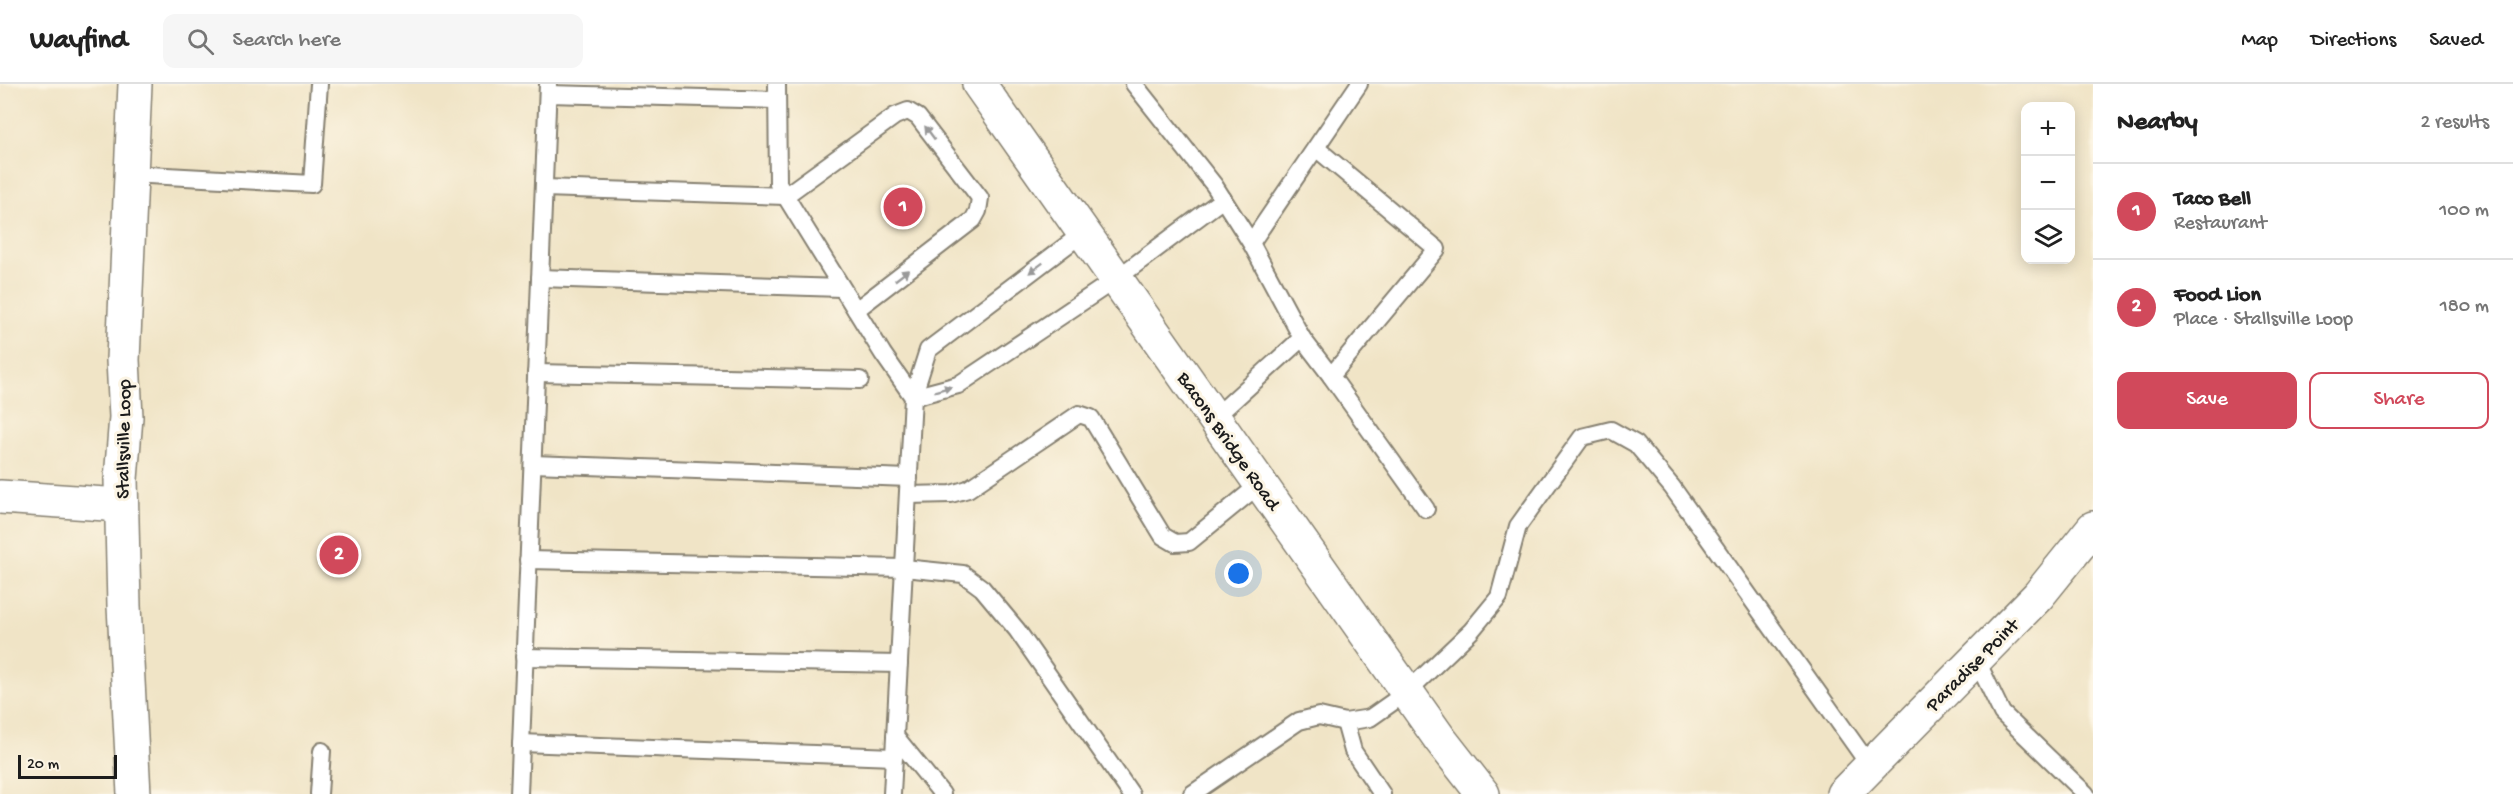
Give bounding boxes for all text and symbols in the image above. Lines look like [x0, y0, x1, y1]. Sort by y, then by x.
search box [163, 14, 583, 68]
text: Wayfind [30, 25, 127, 58]
icon: search [184, 25, 217, 58]
text: Search here [232, 28, 341, 54]
text: Map [2241, 29, 2278, 54]
text: Directions [2311, 29, 2396, 54]
text: Saved [2429, 29, 2483, 54]
map controls [2021, 102, 2075, 264]
button: + [2021, 102, 2075, 156]
text: Nearby [2117, 108, 2198, 139]
text: 2 results [2420, 112, 2489, 135]
one-way arrow [925, 125, 937, 140]
button: − [2021, 156, 2075, 210]
pin: 1 [884, 184, 922, 230]
text: Taco Bell [2174, 187, 2251, 213]
text: 1 [2132, 200, 2141, 223]
text: 100 m [2439, 200, 2489, 223]
button: layers [2021, 210, 2075, 264]
text: Restaurant [2174, 213, 2267, 236]
one-way arrow [1029, 262, 1044, 274]
one-way arrow [894, 268, 910, 281]
text: Food Lion [2174, 283, 2261, 309]
text: 2 [2132, 296, 2141, 319]
text: 180 m [2440, 296, 2489, 319]
text: Place · Stallsville Loop [2174, 309, 2353, 332]
street label: Bacons Bridge Road [1170, 368, 1285, 517]
button: Save [2117, 372, 2297, 429]
button: Share [2309, 372, 2489, 429]
street label: Stallsville Loop [113, 379, 138, 499]
one-way arrow [934, 384, 952, 394]
pin: 2 [320, 532, 358, 578]
your location [1224, 559, 1253, 588]
street label: Paradise Point [1921, 614, 2026, 719]
scale bar [18, 752, 117, 780]
text: 20 m [27, 756, 59, 775]

